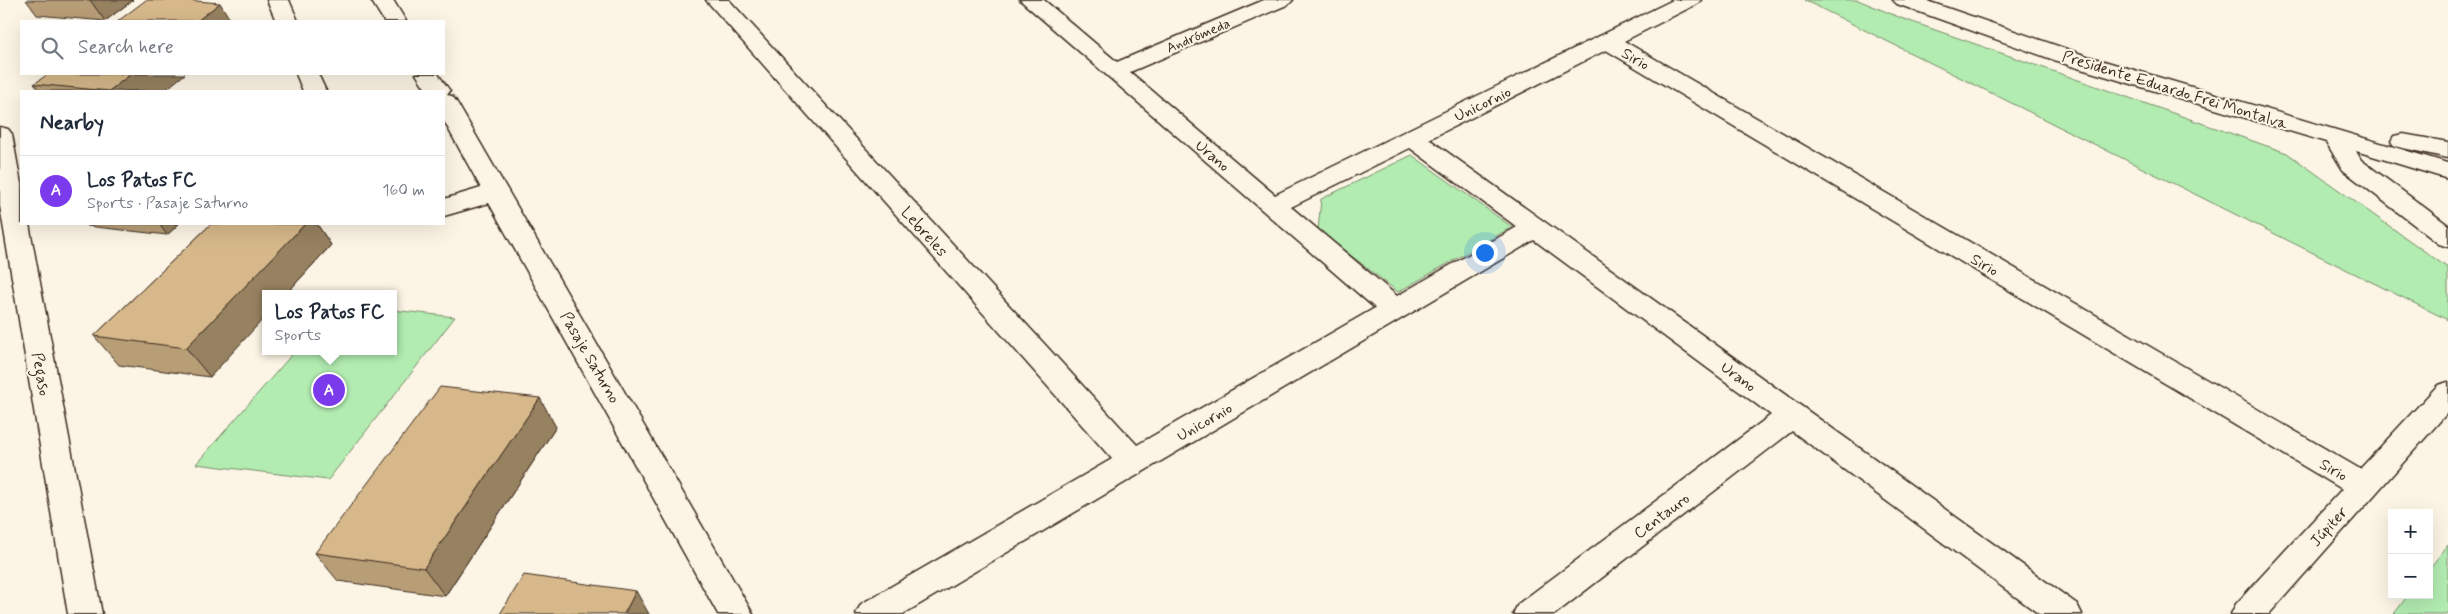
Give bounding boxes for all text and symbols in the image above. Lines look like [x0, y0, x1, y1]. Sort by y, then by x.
street label: Andrómeda [1164, 14, 1233, 57]
search box [20, 20, 445, 75]
icon: search [38, 34, 66, 62]
text: Search here [78, 35, 174, 60]
street label: Sirio [1617, 43, 1653, 76]
street label: Presidente Eduardo Frei Montalva [2059, 46, 2290, 135]
street label: Unicornio [1451, 82, 1515, 127]
text: Nearby [40, 109, 104, 137]
street label: Urano [1190, 136, 1234, 177]
text: Los Patos FC [87, 168, 197, 193]
text: A [51, 180, 61, 201]
text: 160 m [382, 180, 425, 201]
text: Sports · Pasaje Saturno [87, 193, 248, 214]
street label: Lebreles [896, 202, 952, 262]
your location [1472, 240, 1498, 266]
street label: Sirio [1966, 249, 2002, 282]
popup [262, 290, 397, 355]
text: Los Patos FC [275, 300, 384, 325]
street label: Pasaje Saturno [555, 308, 625, 408]
text: Sports [275, 325, 321, 346]
street label: Pegaso [25, 351, 55, 398]
street label: Urano [1716, 357, 1760, 397]
pin: A [313, 371, 345, 409]
street label: Unicornio [1173, 398, 1236, 447]
street label: Sirio [2315, 454, 2351, 487]
street label: Centauro [1630, 488, 1694, 544]
street label: Júpiter [2306, 502, 2353, 552]
map controls [2388, 509, 2433, 599]
button: + [2388, 509, 2433, 554]
button: − [2388, 554, 2433, 599]

